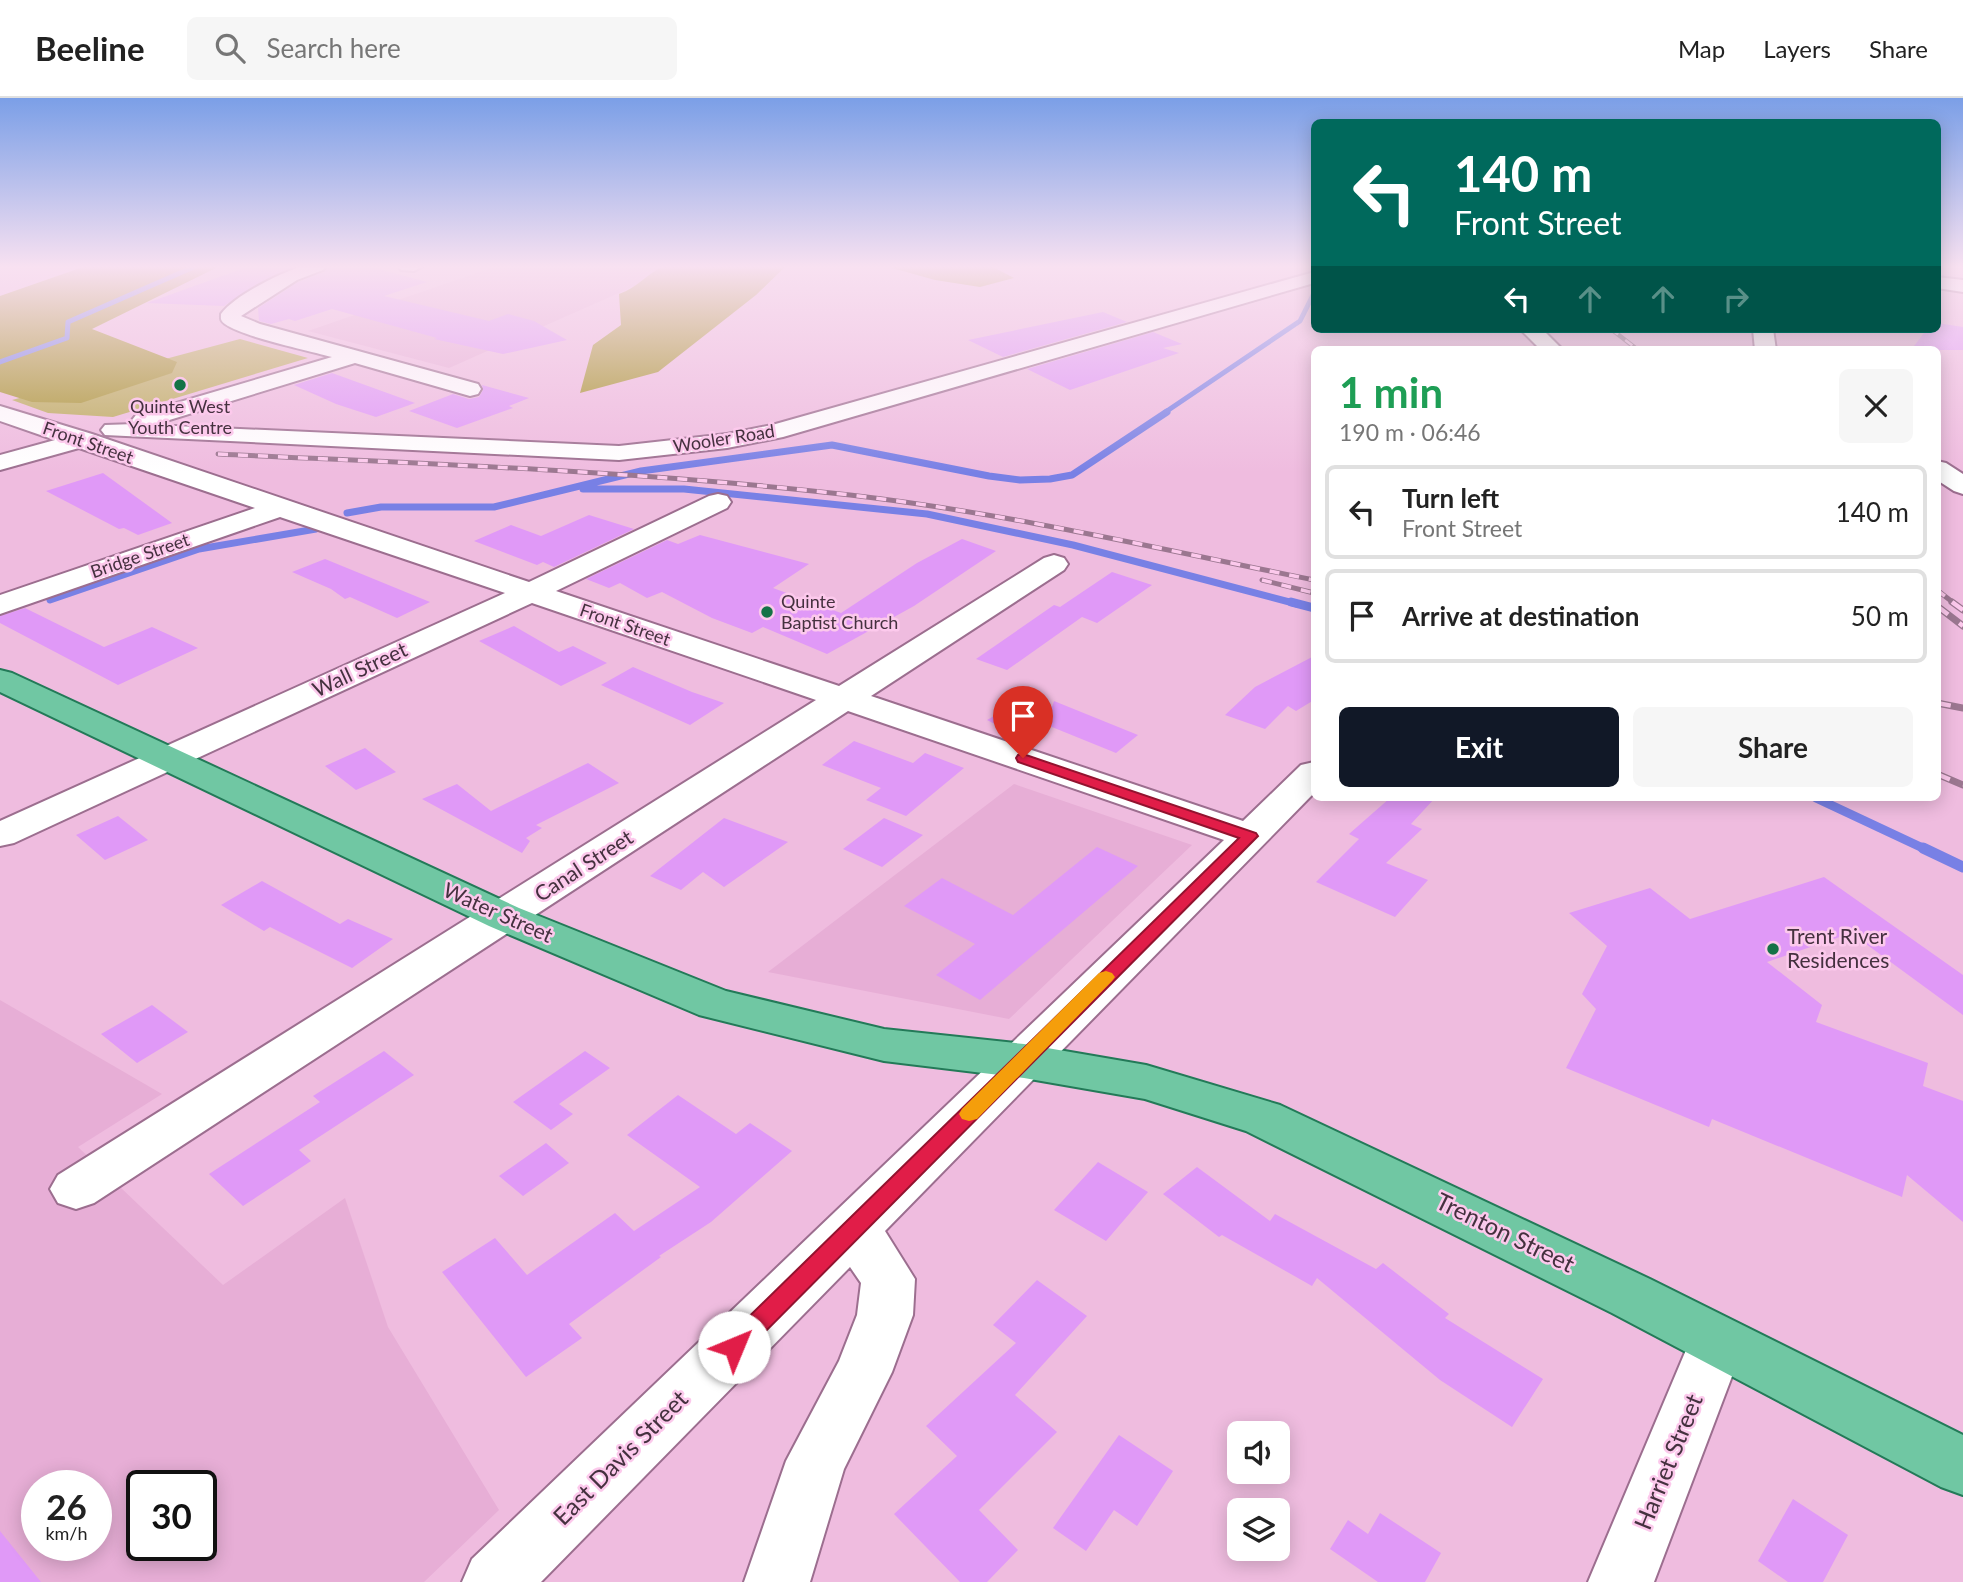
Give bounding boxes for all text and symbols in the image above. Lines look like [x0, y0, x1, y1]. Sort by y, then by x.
search box [187, 17, 677, 80]
text: Beeline [35, 28, 145, 68]
icon: search [211, 29, 249, 67]
text: Search here [267, 32, 401, 64]
text: Map [1678, 34, 1725, 63]
text: Layers [1763, 34, 1831, 63]
text: Share [1869, 34, 1928, 63]
text: 140 m [1454, 144, 1592, 202]
icon: left [1339, 147, 1430, 238]
text: Front Street [1454, 203, 1621, 242]
icon: left [1498, 280, 1536, 318]
icon: ahead [1571, 280, 1609, 318]
icon: ahead [1644, 280, 1682, 318]
icon: right [1717, 280, 1755, 318]
text: 1 min [1339, 367, 1443, 417]
button: close [1839, 369, 1913, 443]
marker: Quinte West Youth Centre [172, 377, 188, 393]
place label: Quinte West Youth Centre [128, 395, 232, 438]
street label: Front Street [40, 416, 137, 468]
text: 190 m · 06:46 [1339, 418, 1481, 446]
street label: Wooler Road [672, 419, 776, 457]
text: Turn left [1402, 482, 1499, 514]
icon: left [1343, 493, 1381, 531]
text: 140 m [1836, 496, 1909, 528]
text: Front Street [1402, 514, 1522, 542]
street label: Bridge Street [87, 528, 193, 582]
place label: Quinte Baptist Church [781, 590, 898, 633]
icon: arrive [1343, 597, 1381, 635]
street label: Front Street [577, 598, 674, 650]
text: Arrive at destination [1402, 600, 1639, 632]
text: 50 m [1851, 600, 1909, 632]
marker: Quinte Baptist Church [759, 604, 775, 620]
street label: Wall Street [308, 636, 411, 701]
pin [993, 686, 1053, 758]
icon: arrive [1004, 697, 1042, 735]
button: Exit [1339, 707, 1619, 787]
button: Share [1633, 707, 1913, 787]
street label: Canal Street [529, 823, 637, 906]
street label: Water Street [440, 876, 558, 947]
place label: Trent River Residences [1787, 923, 1889, 972]
marker: Trent River Residences [1765, 941, 1781, 957]
street label: Trenton Street [1432, 1186, 1580, 1278]
position arrow [697, 1310, 771, 1384]
street label: East Davis Street [547, 1383, 693, 1530]
street label: Harriet Street [1627, 1389, 1708, 1533]
map controls [1227, 1421, 1290, 1561]
button: sound [1227, 1421, 1290, 1484]
speed limit sign: 30 [126, 1470, 217, 1561]
text: 26 [46, 1485, 87, 1527]
button: layers [1227, 1498, 1290, 1561]
text: km/h [45, 1522, 88, 1544]

